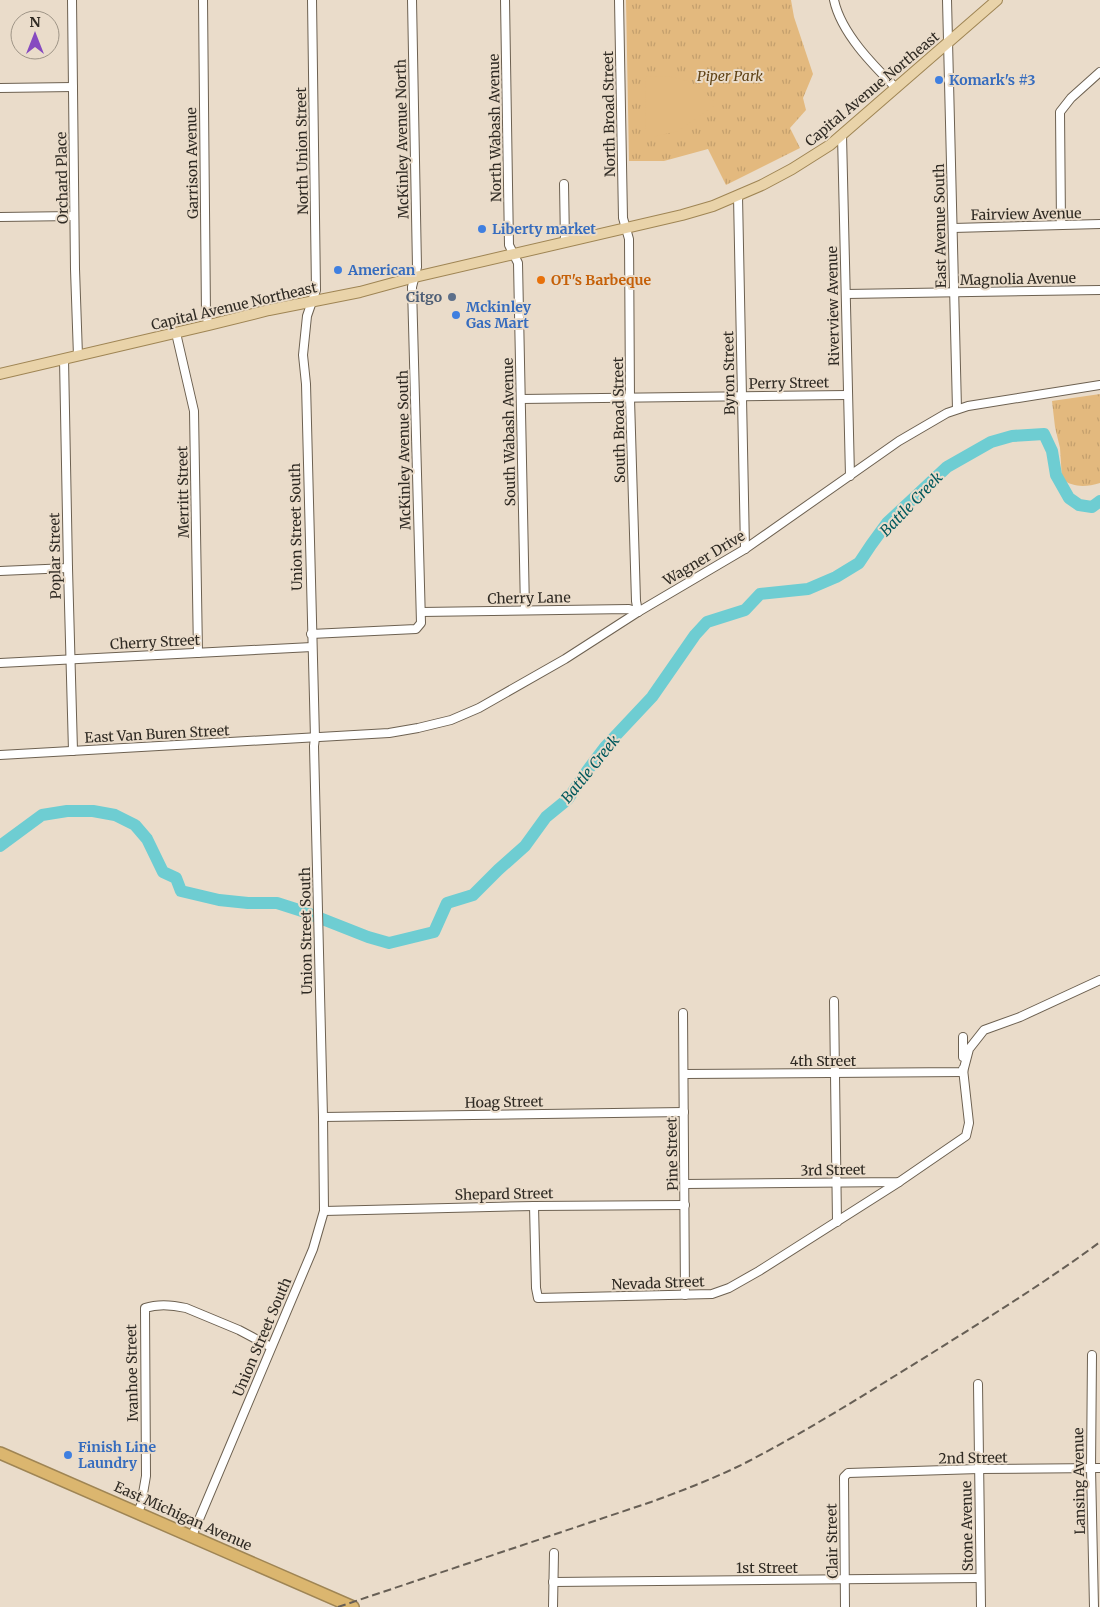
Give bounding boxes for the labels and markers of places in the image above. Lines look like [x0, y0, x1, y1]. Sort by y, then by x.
place label: Komark's #3 [949, 71, 1036, 89]
marker: Komark's #3 [933, 74, 945, 86]
place label: Liberty market [492, 220, 596, 238]
marker: Liberty market [476, 223, 488, 235]
place label: American [347, 261, 416, 279]
marker: American [332, 264, 344, 276]
place label: OT's Barbeque [551, 271, 651, 289]
marker: OT's Barbeque [535, 274, 547, 286]
place label: Citgo [406, 288, 442, 306]
marker: Citgo [446, 291, 458, 303]
place label: Mckinley Gas Mart [466, 298, 532, 332]
marker: Mckinley Gas Mart [450, 309, 462, 321]
place label: Finish Line Laundry [78, 1438, 156, 1472]
marker: Finish Line Laundry [62, 1449, 74, 1461]

